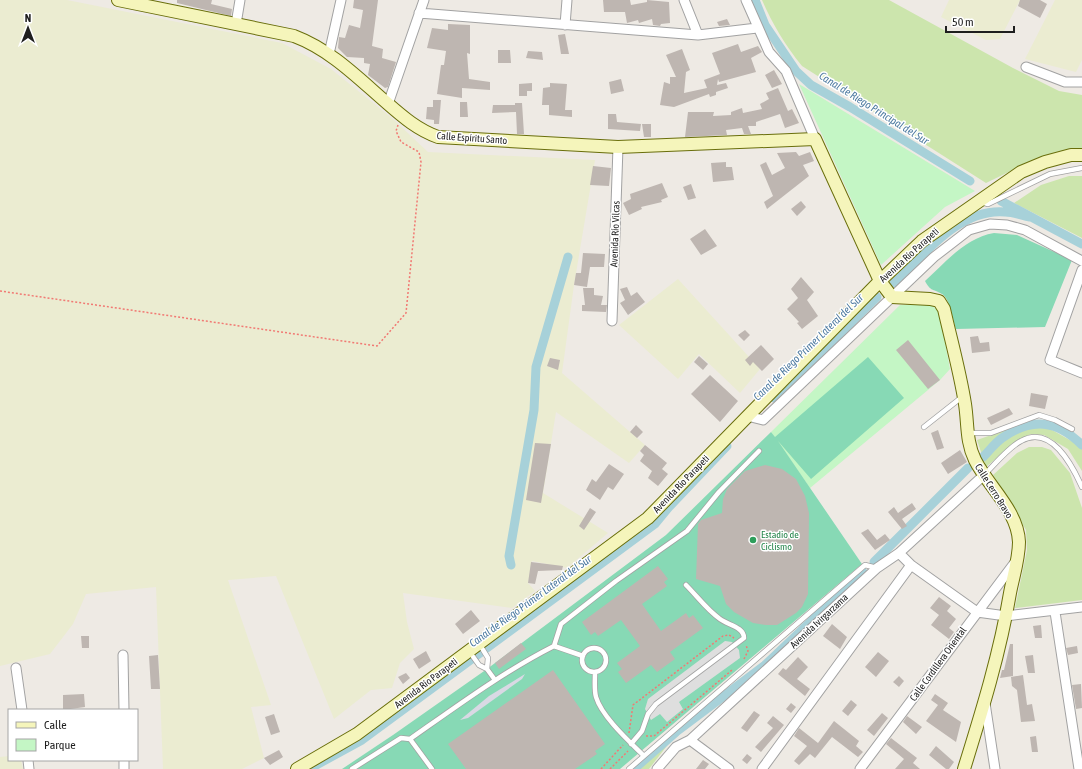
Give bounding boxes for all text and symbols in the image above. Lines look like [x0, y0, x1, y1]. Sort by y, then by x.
north arrow [8, 8, 48, 48]
scale bar [946, 8, 1014, 34]
text: N [25, 12, 31, 24]
text: 50 m [952, 15, 974, 29]
water label: Canal de Riego Principal del Sur [817, 69, 932, 147]
street label: Calle Espíritu Santo [436, 130, 508, 146]
street label: Avenida Río Vilcas [608, 200, 622, 267]
street label: Avenida Río Parapeti [877, 226, 941, 284]
water label: Canal de Riego Primer Lateral del Sur [751, 291, 866, 403]
street label: Avenida Río Parapeti [651, 453, 711, 515]
street label: Calle Cerro Bravo [973, 462, 1015, 521]
place label: Estadio de Ciclismo [761, 529, 799, 552]
marker: Estadio de Ciclismo [748, 535, 758, 545]
water label: Canal de Riego Primer Lateral del Sur [467, 552, 594, 649]
street label: Avenida Ivirgarzama [788, 591, 850, 651]
street label: Calle Cordillera Oriental [908, 625, 969, 703]
street label: Avenida Río Parapeti [392, 656, 460, 710]
legend [8, 709, 138, 761]
text: Calle [44, 718, 67, 732]
text: Parque [44, 738, 76, 752]

